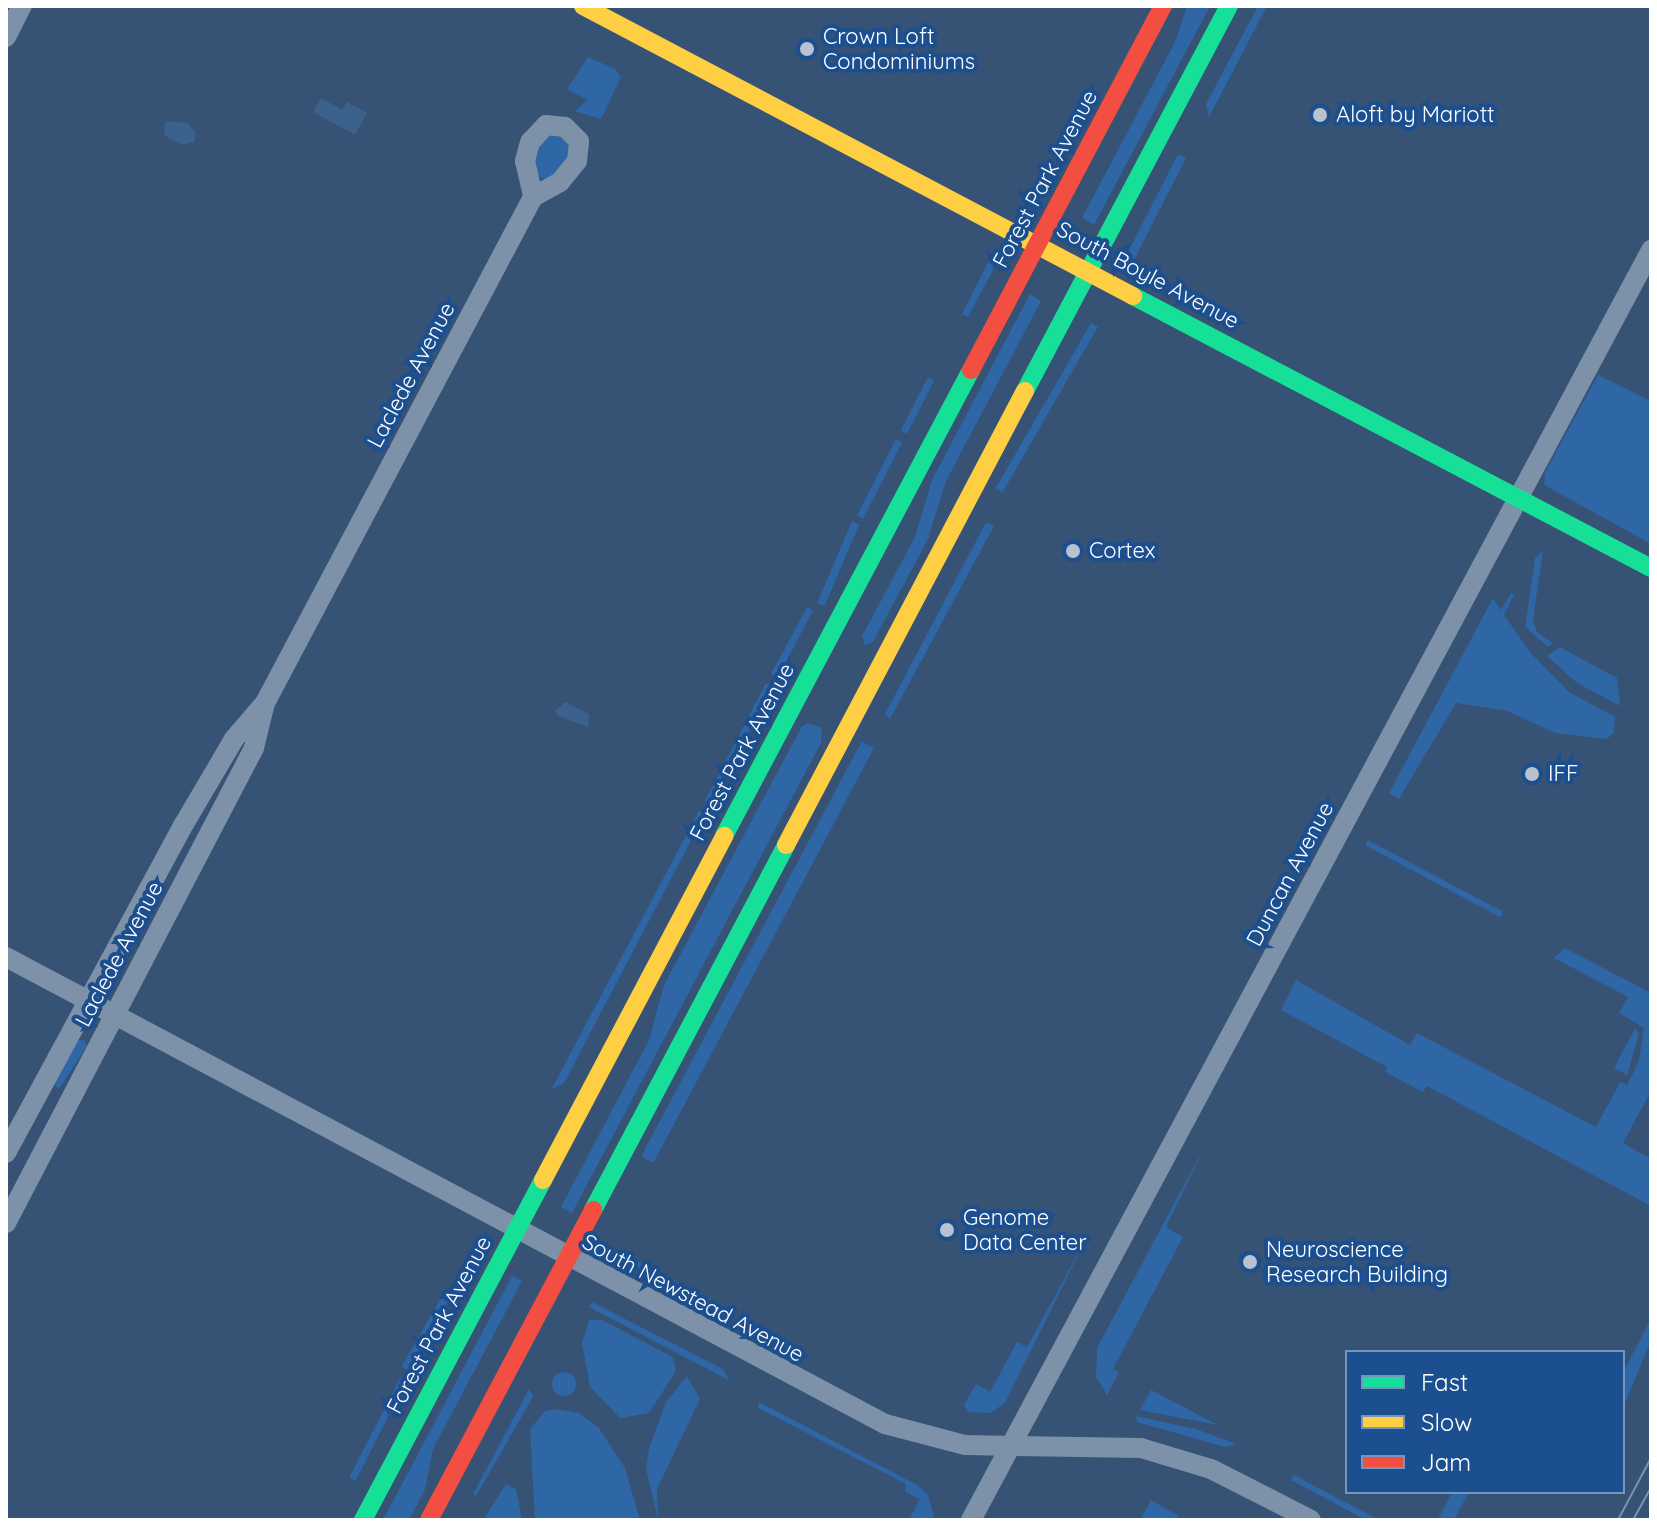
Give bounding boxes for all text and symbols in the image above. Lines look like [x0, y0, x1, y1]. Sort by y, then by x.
place label: Crown Loft Condominiums [823, 23, 975, 74]
marker: Crown Loft Condominiums [798, 40, 816, 58]
street label: Forest Park Avenue [987, 86, 1103, 272]
place label: Aloft by Mariott [1336, 102, 1495, 128]
marker: Aloft by Mariott [1311, 106, 1329, 124]
street label: South Boyle Avenue [1052, 216, 1244, 334]
street label: Laclede Avenue [362, 298, 460, 452]
place label: Cortex [1089, 538, 1155, 564]
marker: Cortex [1064, 542, 1082, 560]
street label: Forest Park Avenue [684, 659, 800, 845]
place label: IFF [1548, 761, 1578, 787]
marker: IFF [1523, 765, 1541, 783]
street label: Duncan Avenue [1241, 797, 1339, 951]
street label: Laclede Avenue [70, 877, 168, 1031]
place label: Genome Data Center [963, 1204, 1087, 1256]
marker: Genome Data Center [938, 1221, 956, 1239]
street label: South Newstead Avenue [578, 1228, 808, 1368]
street label: Forest Park Avenue [381, 1232, 497, 1418]
place label: Neuroscience Research Building [1266, 1236, 1448, 1288]
marker: Neuroscience Research Building [1241, 1253, 1259, 1271]
legend [1345, 1350, 1625, 1494]
text: Fast [1421, 1367, 1468, 1397]
text: Slow [1421, 1407, 1472, 1437]
text: Jam [1421, 1447, 1471, 1477]

